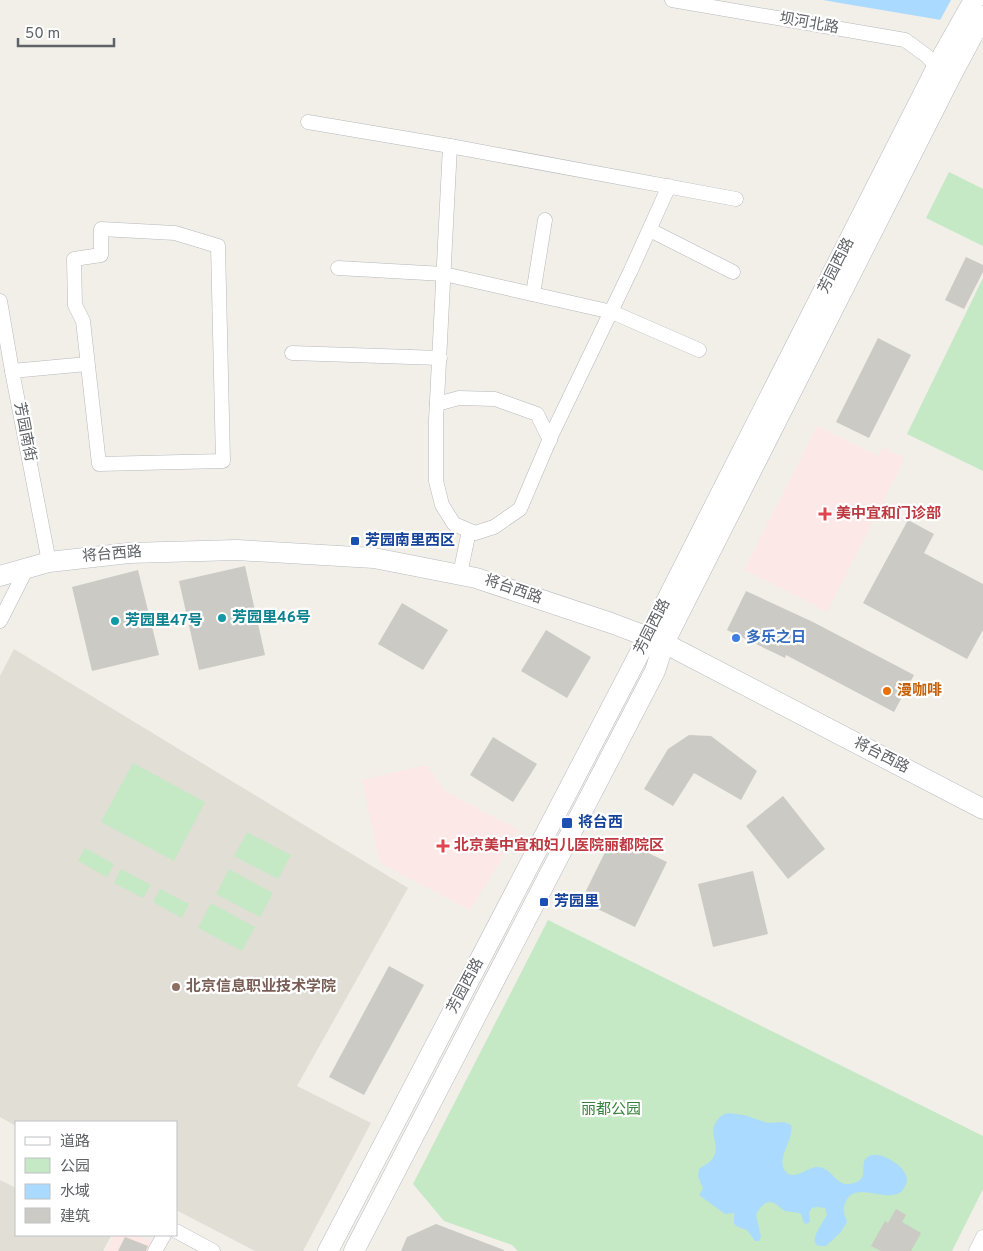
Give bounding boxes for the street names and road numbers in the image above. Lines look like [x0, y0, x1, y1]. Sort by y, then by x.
street label: 坝河北路 [778, 8, 840, 39]
street label: 芳园西路 [815, 235, 859, 297]
street label: 芳园南街 [9, 401, 39, 463]
street label: 将台西路 [81, 543, 143, 567]
street label: 将台西路 [482, 571, 544, 609]
street label: 芳园西路 [631, 596, 675, 658]
street label: 将台西路 [850, 734, 912, 778]
street label: 芳园西路 [444, 955, 488, 1017]

